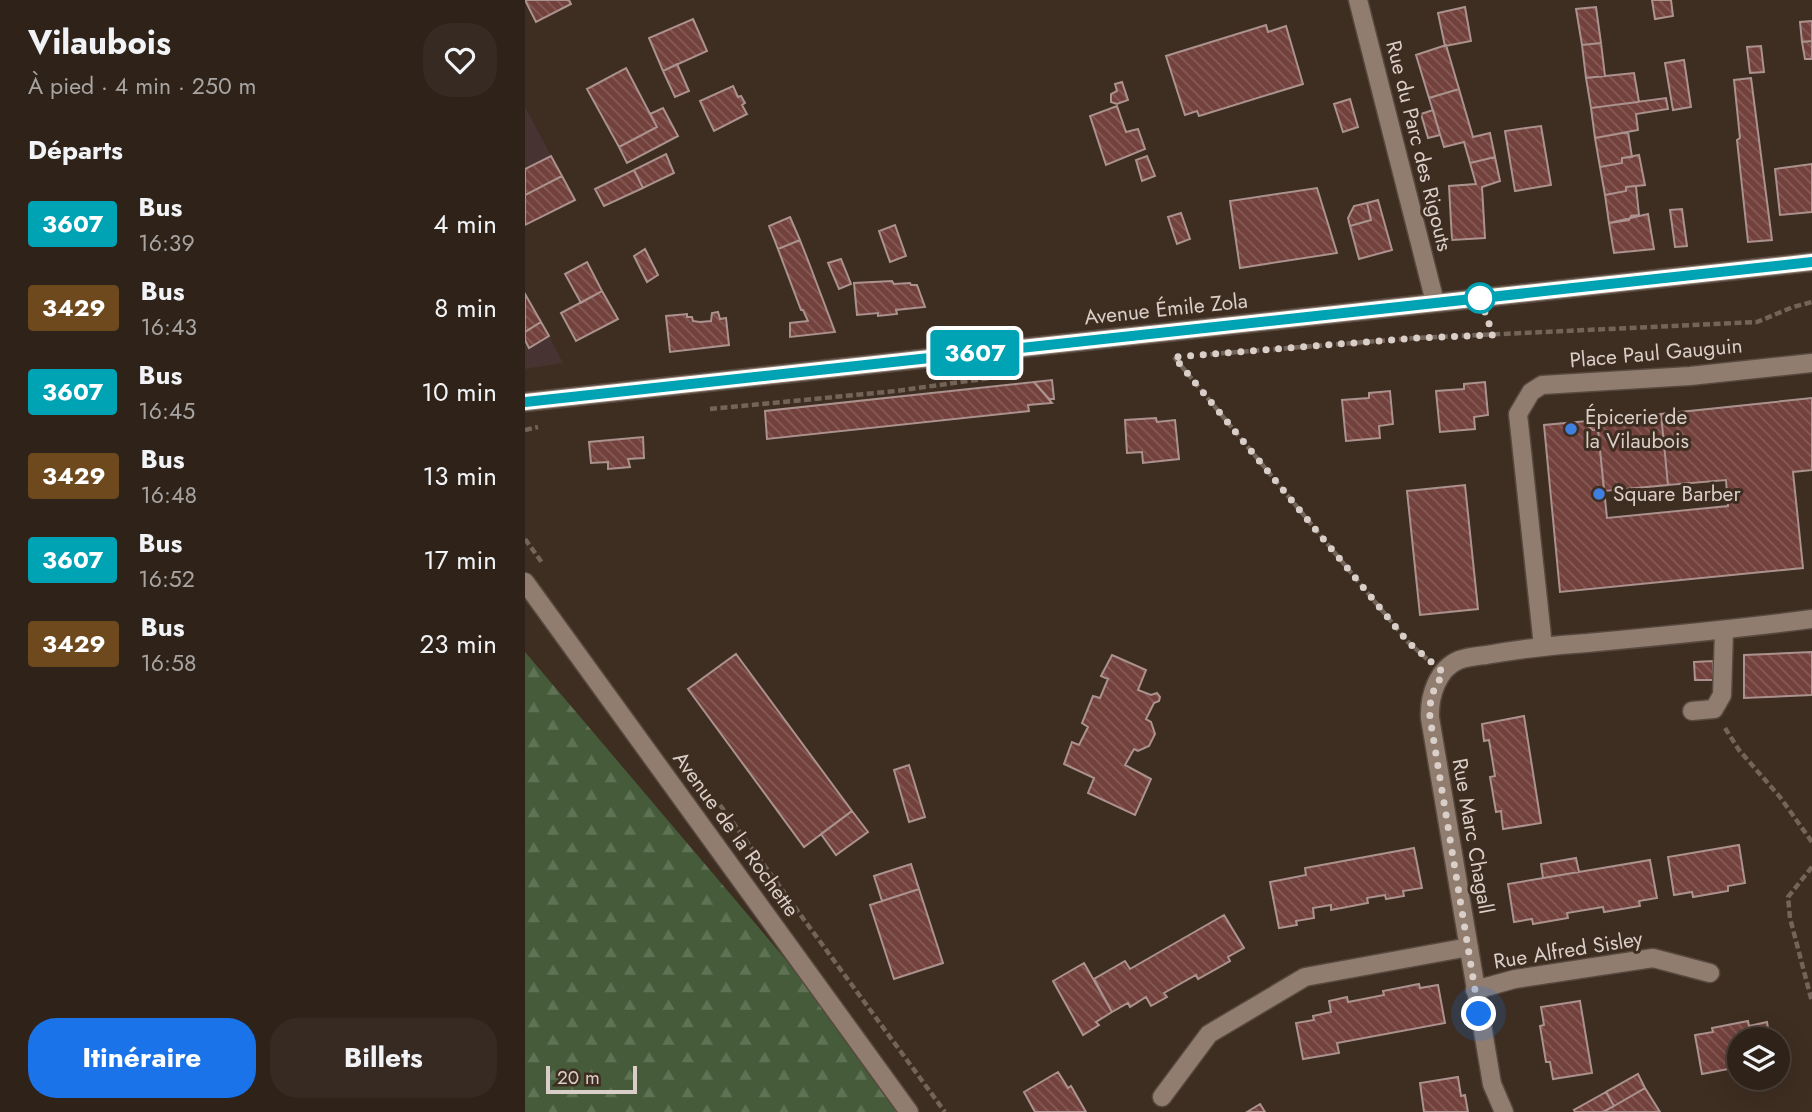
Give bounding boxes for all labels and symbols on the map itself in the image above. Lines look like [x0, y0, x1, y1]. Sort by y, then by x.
street label: Rue du Parc des Rigouts [1378, 38, 1460, 254]
unlabelled marker [1465, 283, 1495, 313]
street label: Avenue Émile Zola [1083, 285, 1249, 333]
line badge: 3607 [926, 330, 1024, 376]
street label: Place Paul Gauguin [1568, 330, 1744, 376]
place label: Épicerie de la Vilaubois [1585, 402, 1689, 456]
marker: Épicerie de la Vilaubois [1563, 421, 1579, 437]
place label: Square Barber [1613, 479, 1741, 509]
marker: Square Barber [1591, 486, 1607, 502]
street label: Avenue de la Rochette [666, 745, 806, 923]
street label: Rue Marc Chagall [1445, 756, 1501, 916]
street label: Rue Alfred Sisley [1491, 923, 1645, 977]
your location [1461, 996, 1496, 1031]
scale bar [546, 1063, 637, 1095]

